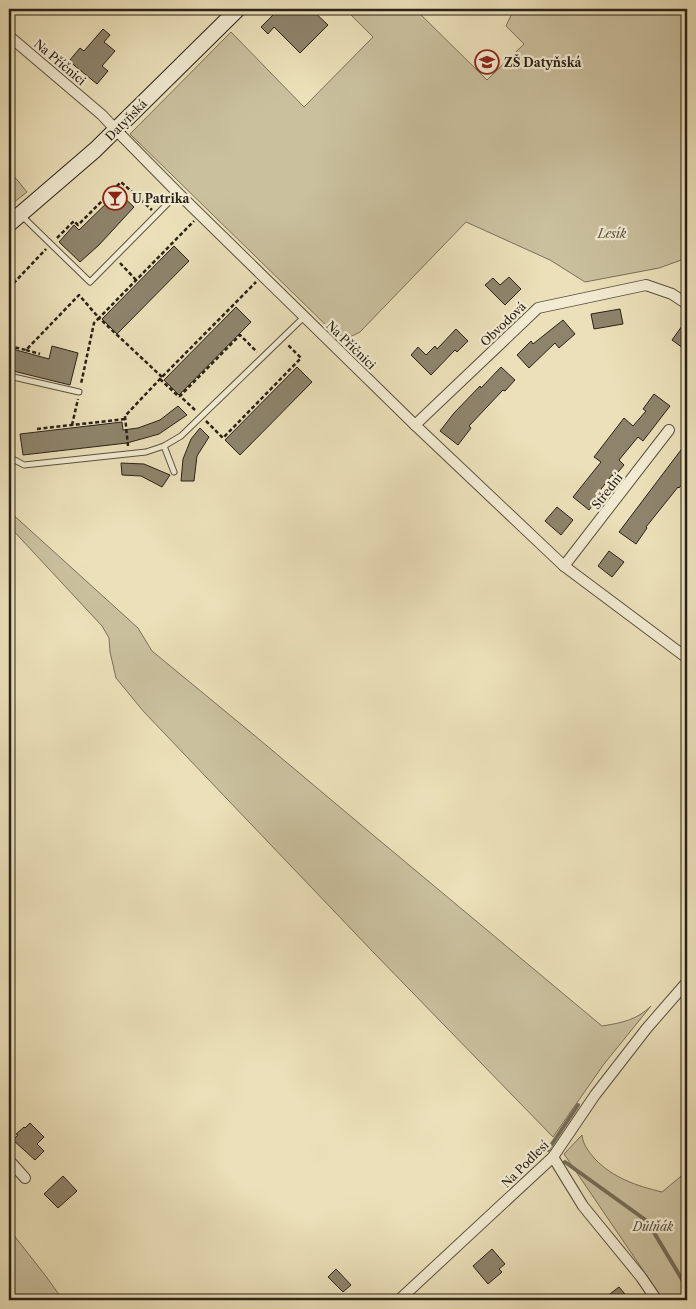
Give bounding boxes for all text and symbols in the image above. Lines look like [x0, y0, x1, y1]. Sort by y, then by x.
street label: Na Příčnici [31, 36, 89, 88]
school or university icon: ZŠ Datyňská [474, 49, 500, 75]
place label: ZŠ Datyňská [504, 54, 582, 70]
street label: Datyňská [102, 96, 150, 144]
bar icon: U Patrika [102, 185, 128, 211]
place label: U Patrika [132, 191, 190, 206]
park label: Lesík [597, 226, 627, 241]
street label: Obvodová [477, 298, 529, 349]
street label: Na Příčnici [323, 318, 379, 373]
street label: Střední [588, 470, 626, 512]
street label: Na Podlesí [498, 1137, 552, 1191]
park label: Důlňák [632, 1219, 674, 1234]

